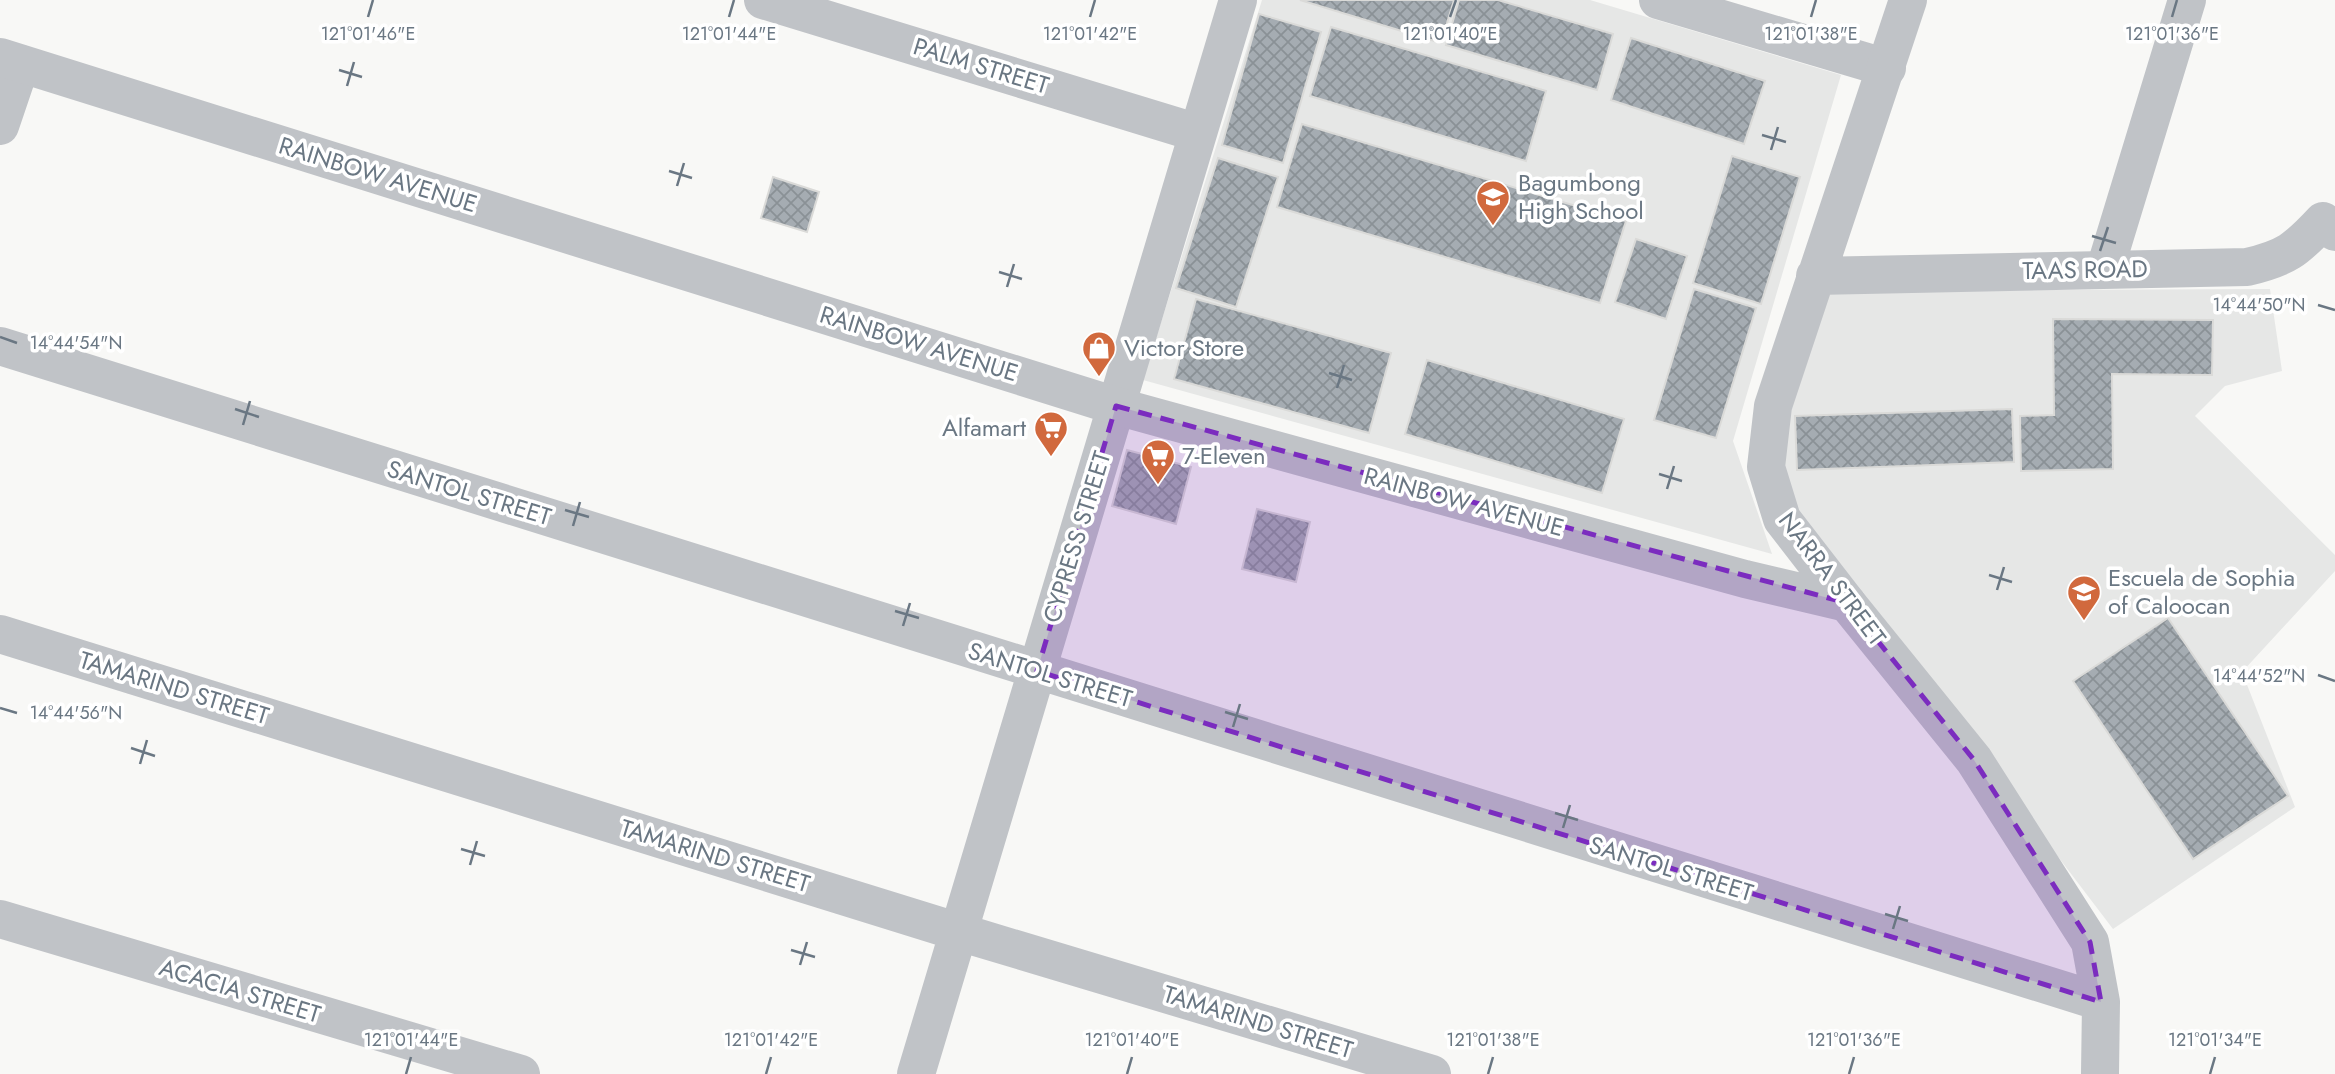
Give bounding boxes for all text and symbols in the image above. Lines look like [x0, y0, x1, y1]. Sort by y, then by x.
text: 121°01'46"E [321, 21, 415, 47]
text: 121°01'44"E [682, 21, 776, 47]
text: 121°01'42"E [1043, 21, 1137, 47]
text: 121°01'40"E [1402, 21, 1498, 47]
text: 121°01'38"E [1764, 21, 1858, 47]
text: 121°01'36"E [2125, 21, 2219, 47]
street label: PALM STREET [909, 28, 1053, 103]
street label: RAINBOW AVENUE [275, 128, 482, 221]
place label: Bagumbong High School [1518, 165, 1644, 228]
school or university icon: Bagumbong High School [1474, 178, 1512, 227]
street label: TAAS ROAD [2022, 251, 2148, 288]
text: 14°44'50"N [2213, 292, 2306, 318]
street label: RAINBOW AVENUE [816, 297, 1023, 390]
shop icon: Victor Store [1080, 329, 1118, 378]
text: 14°44'54"N [30, 330, 122, 356]
place label: Victor Store [1124, 330, 1244, 365]
supermarket icon: Alfamart [1032, 409, 1070, 458]
place label: Alfamart [942, 410, 1026, 445]
supermarket icon: 7-Eleven [1139, 437, 1177, 486]
place label: 7-Eleven [1182, 438, 1266, 473]
street label: CYPRESS STREET [1034, 447, 1119, 627]
street label: SANTOL STREET [383, 451, 555, 534]
street label: RAINBOW AVENUE [1360, 458, 1568, 545]
street label: NARRA STREET [1770, 504, 1894, 653]
place label: Escuela de Sophia of Caloocan [2108, 560, 2295, 623]
school or university icon: Escuela de Sophia of Caloocan [2065, 573, 2103, 622]
street label: SANTOL STREET [964, 633, 1136, 716]
street label: TAMARIND STREET [75, 642, 273, 733]
text: 14°44'52"N [2213, 663, 2305, 689]
text: 14°44'56"N [30, 700, 122, 726]
street label: TAMARIND STREET [616, 810, 814, 901]
street label: SANTOL STREET [1585, 827, 1757, 910]
street label: ACACIA STREET [155, 949, 325, 1032]
street label: TAMARIND STREET [1159, 976, 1357, 1067]
text: 121°01'44"E [364, 1027, 458, 1053]
text: 121°01'42"E [724, 1027, 818, 1053]
text: 121°01'40"E [1084, 1027, 1180, 1053]
text: 121°01'38"E [1446, 1027, 1540, 1053]
text: 121°01'36"E [1807, 1027, 1901, 1053]
text: 121°01'34"E [2168, 1027, 2262, 1053]

